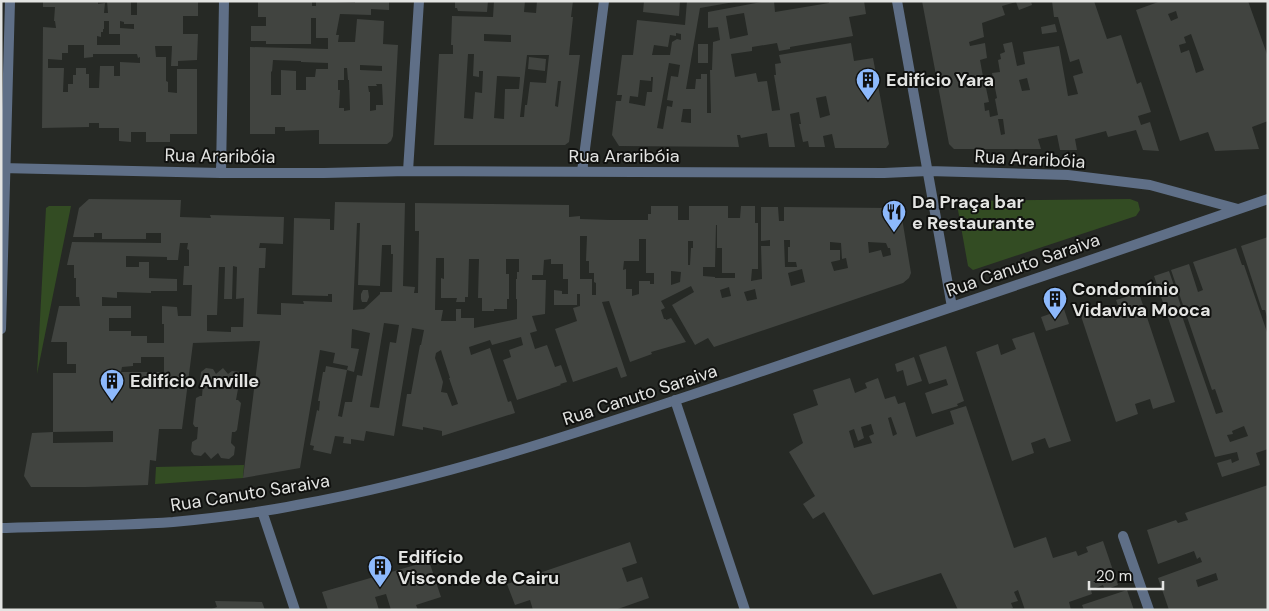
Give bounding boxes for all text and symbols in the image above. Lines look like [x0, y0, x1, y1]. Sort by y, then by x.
building icon: Edifício Yara [855, 67, 881, 101]
place label: Edifício Yara [886, 68, 994, 92]
street label: Rua Araribóia [164, 143, 276, 169]
street label: Rua Araribóia [568, 144, 680, 168]
street label: Rua Araribóia [974, 144, 1086, 174]
place label: Da Praça bar e Restaurante [912, 190, 1035, 235]
restaurant icon: Da Praça bar e Restaurante [881, 199, 907, 233]
street label: Rua Canuto Saraiva [943, 227, 1103, 303]
place label: Condomínio Vidaviva Mooca [1072, 277, 1211, 322]
building icon: Condomínio Vidaviva Mooca [1042, 286, 1068, 320]
street label: Rua Canuto Saraiva [560, 359, 720, 431]
building icon: Edifício Anville [99, 368, 125, 402]
place label: Edifício Anville [130, 369, 259, 393]
street label: Rua Canuto Saraiva [169, 469, 331, 517]
place label: Edifício Visconde de Cairu [398, 545, 559, 590]
building icon: Edifício Visconde de Cairu [367, 554, 393, 588]
scale bar [1089, 558, 1163, 590]
text: 20 m [1096, 566, 1132, 586]

